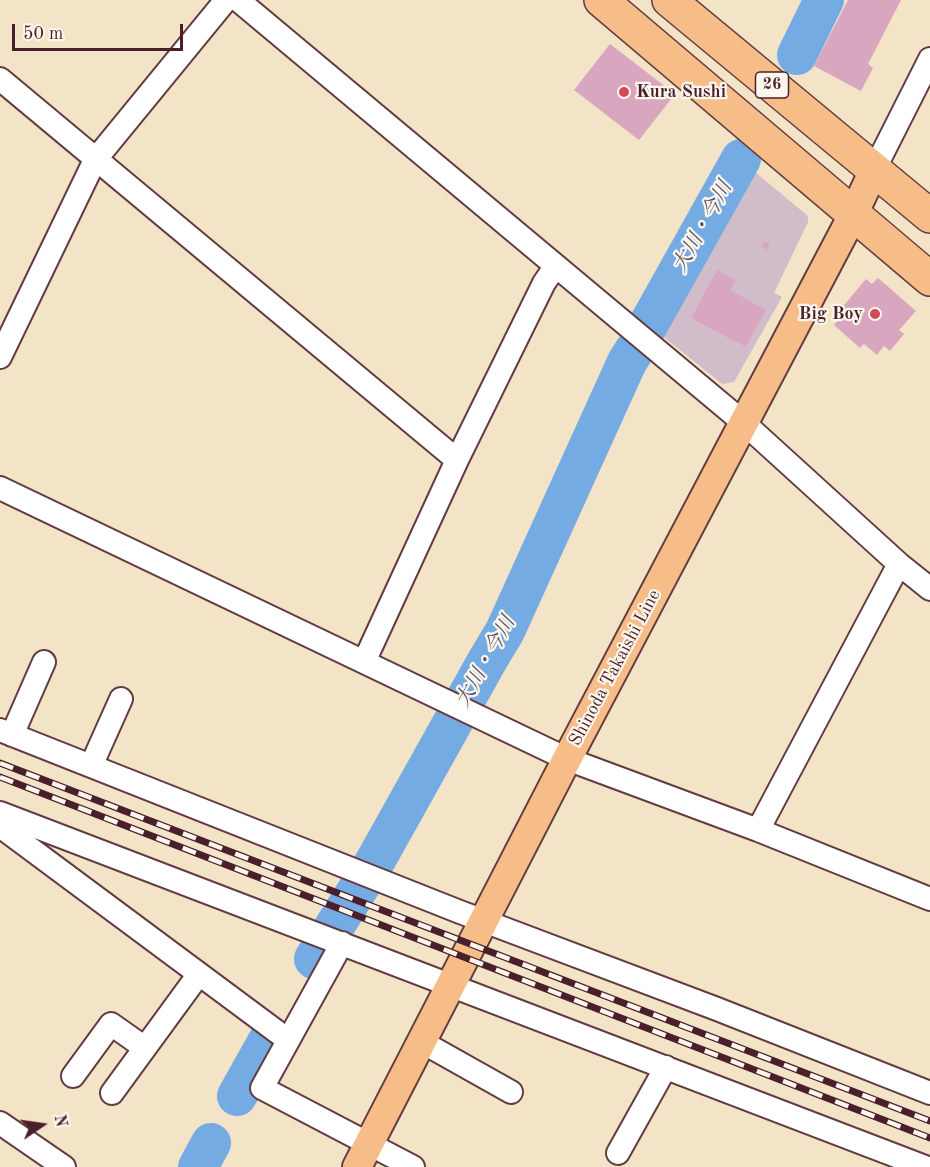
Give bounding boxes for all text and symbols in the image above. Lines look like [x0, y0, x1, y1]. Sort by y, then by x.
scale bar [15, 12, 186, 50]
text: 50 m [23, 25, 63, 43]
road number: 26 [756, 72, 788, 98]
place label: Kura Sushi [636, 81, 726, 103]
marker: Kura Sushi [617, 85, 631, 99]
water label: 大川・今川 [668, 177, 738, 277]
place label: Big Boy [799, 303, 863, 325]
marker: Big Boy [868, 307, 882, 321]
street label: Shinoda Takaishi Line [565, 586, 665, 750]
water label: 大川・今川 [451, 612, 521, 712]
north arrow [12, 1095, 72, 1155]
text: N [50, 1113, 69, 1129]

